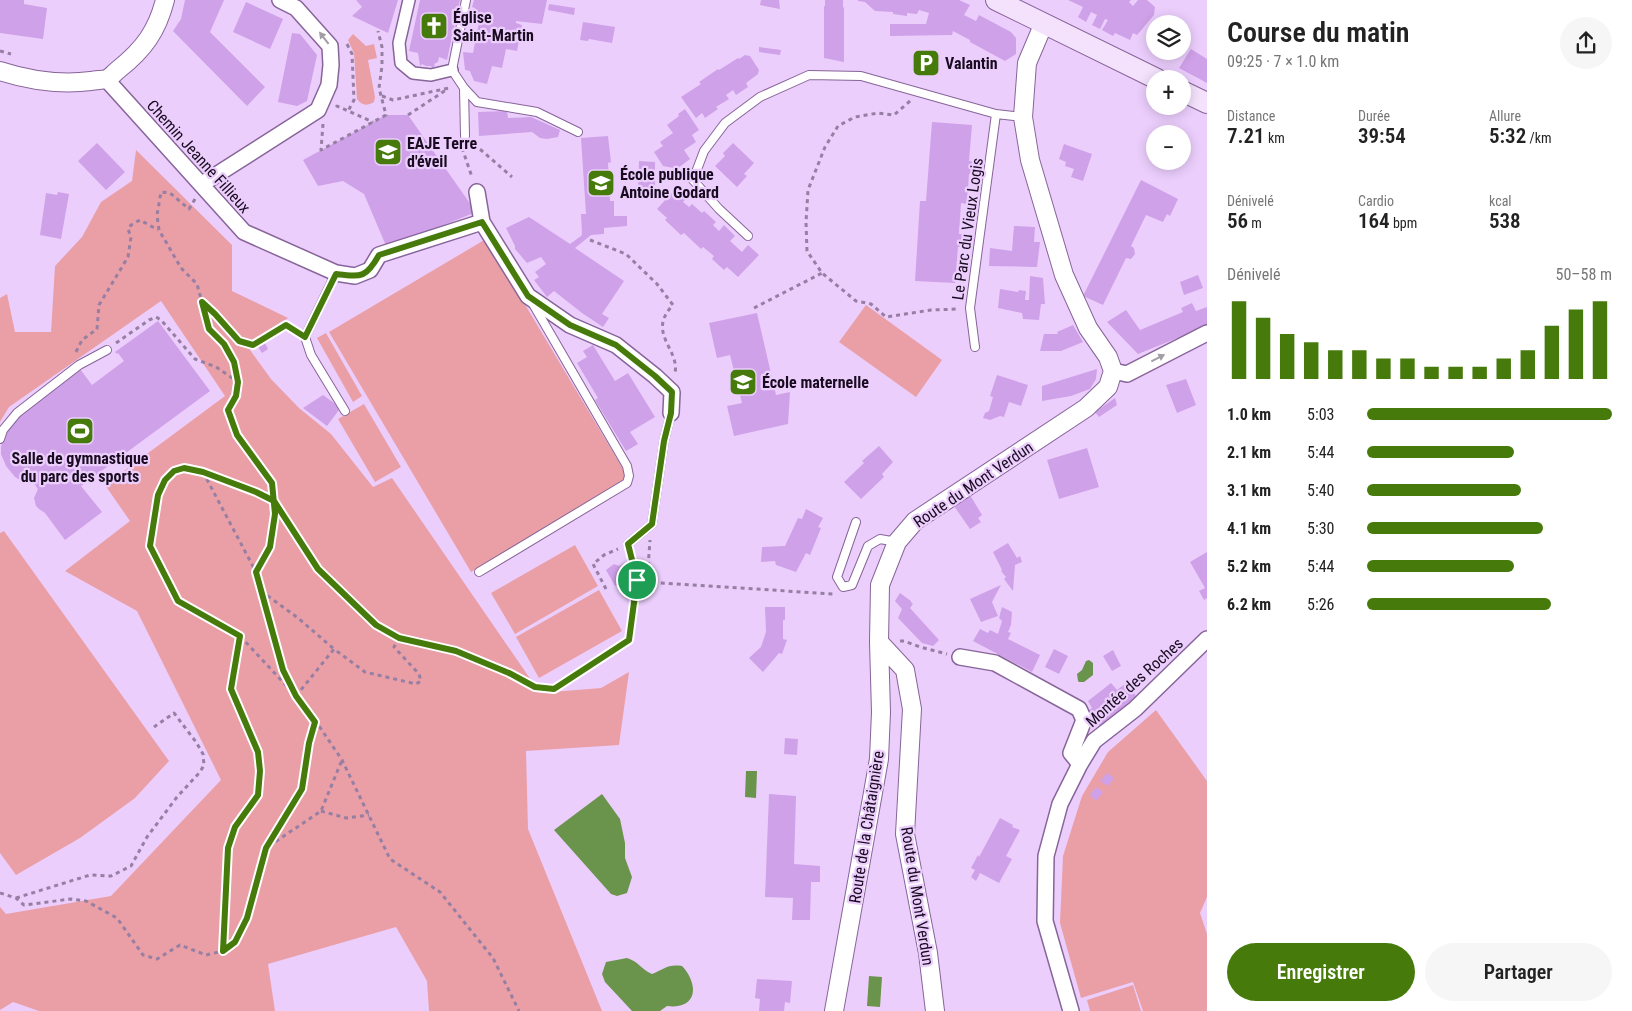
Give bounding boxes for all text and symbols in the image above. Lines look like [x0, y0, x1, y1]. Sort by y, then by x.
place label: Église Saint-Martin [453, 8, 534, 45]
church icon: Église Saint-Martin [419, 11, 449, 41]
map controls [1146, 15, 1191, 170]
button: layers [1146, 15, 1191, 60]
text: Course du matin [1227, 16, 1410, 49]
button: share [1560, 17, 1612, 69]
one-way arrow [319, 32, 330, 45]
parking icon: Valantin [911, 48, 941, 78]
text: 09:25 · 7 × 1.0 km [1227, 52, 1339, 71]
place label: Valantin [945, 54, 998, 73]
button: + [1146, 70, 1191, 115]
street label: Chemin Jeanne Fillieux [143, 96, 254, 217]
text: Distance [1227, 108, 1275, 124]
text: Durée [1358, 108, 1390, 124]
text: Allure [1489, 108, 1521, 124]
text: 7.21 [1227, 124, 1265, 148]
text: 39:54 [1358, 124, 1406, 148]
text: 5:32 [1489, 124, 1526, 148]
button: − [1146, 125, 1191, 170]
text: km [1265, 130, 1285, 146]
text: /km [1526, 130, 1552, 146]
place label: EAJE Terre d'éveil [407, 134, 477, 171]
school or university icon: EAJE Terre d'éveil [373, 137, 403, 167]
street label: Le Parc du Vieux Logis [948, 157, 987, 301]
place label: École publique Antoine Godard [620, 165, 719, 202]
school or university icon: École publique Antoine Godard [586, 168, 616, 198]
text: Dénivelé [1227, 193, 1274, 209]
text: Cardio [1358, 193, 1394, 209]
text: kcal [1489, 193, 1512, 209]
text: 56 [1227, 209, 1248, 233]
text: 164 [1358, 209, 1390, 233]
text: 538 [1489, 209, 1521, 233]
text: m [1248, 215, 1262, 231]
text: bpm [1390, 215, 1417, 231]
text: Dénivelé [1227, 265, 1280, 284]
text: 50–58 m [1556, 265, 1612, 284]
one-way arrow [1150, 354, 1165, 362]
school or university icon: École maternelle [728, 367, 758, 397]
place label: École maternelle [762, 373, 869, 392]
text: 1.0 km [1227, 405, 1271, 424]
text: 5:03 [1307, 405, 1334, 424]
sports icon: Salle de gymnastique du parc des sports [65, 416, 95, 446]
street label: Route du Mont Verdun [910, 437, 1037, 531]
text: 2.1 km [1227, 443, 1271, 462]
text: 5:44 [1307, 443, 1334, 462]
place label: Salle de gymnastique du parc des sports [12, 449, 149, 486]
text: 3.1 km [1227, 481, 1271, 500]
text: 5:40 [1307, 481, 1334, 500]
text: 4.1 km [1227, 519, 1271, 538]
text: 5:30 [1307, 519, 1334, 538]
text: 5.2 km [1227, 557, 1271, 576]
text: 5:44 [1307, 557, 1334, 576]
pin [616, 559, 658, 601]
icon: arrive [623, 566, 651, 594]
text: 6.2 km [1227, 595, 1271, 614]
text: 5:26 [1307, 595, 1334, 614]
street label: Montée des Roches [1082, 634, 1187, 731]
street label: Route de la Châtaignière [845, 750, 888, 905]
street label: Route du Mont Verdun [897, 825, 938, 967]
button: Enregistrer [1227, 943, 1415, 1001]
button: Partager [1425, 943, 1612, 1001]

